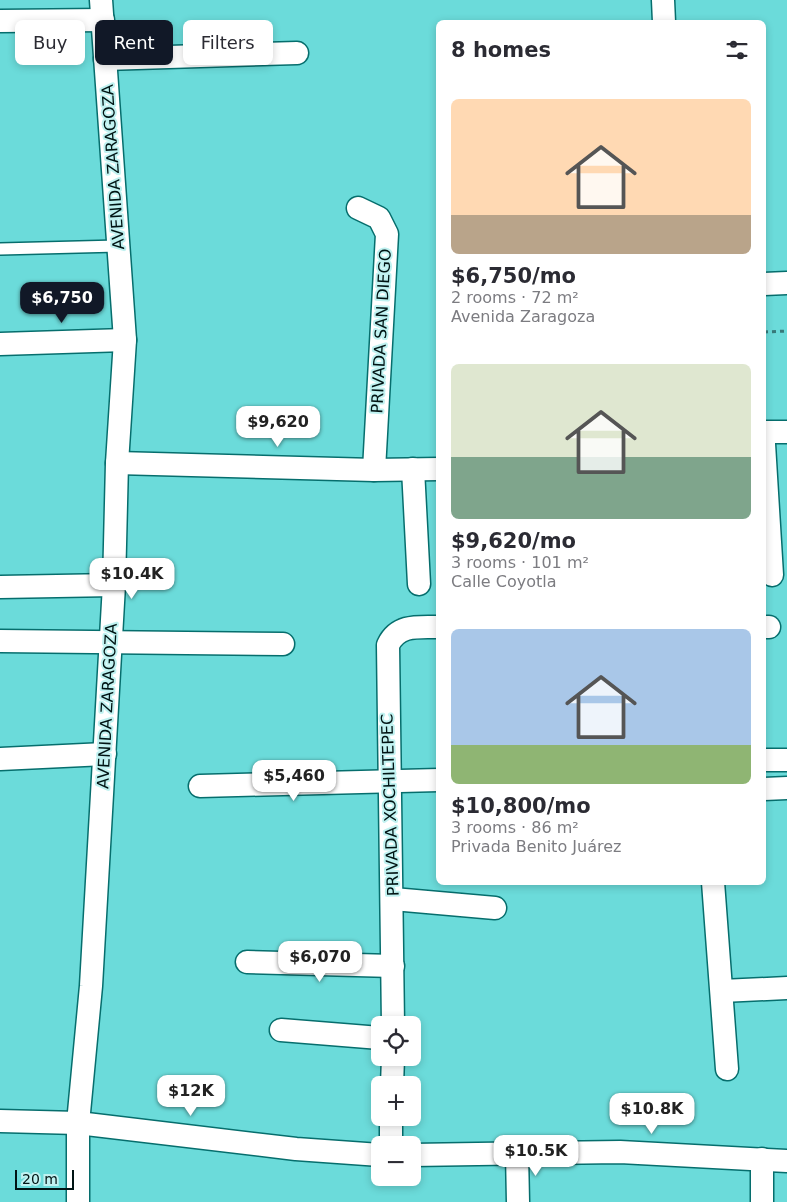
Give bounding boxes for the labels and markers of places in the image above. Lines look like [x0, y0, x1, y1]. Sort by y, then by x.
pin: $6,750 [21, 282, 103, 324]
pin: $9,620 [237, 406, 319, 448]
pin: $10.4K [91, 558, 173, 600]
pin: $5,460 [253, 760, 335, 802]
pin: $6,070 [279, 940, 361, 983]
pin: $12K [161, 1074, 221, 1117]
pin: $10.8K [611, 1092, 693, 1135]
pin: $10.5K [495, 1134, 577, 1177]

